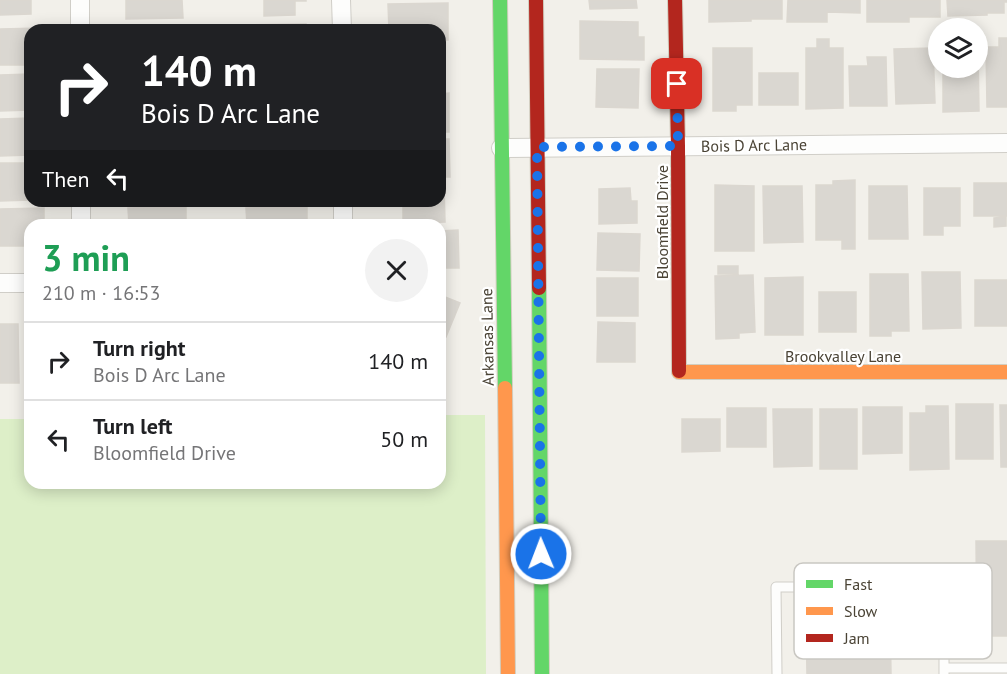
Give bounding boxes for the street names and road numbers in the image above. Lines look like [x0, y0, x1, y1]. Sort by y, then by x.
street label: Bois D Arc Lane [701, 134, 807, 156]
street label: Bloomfield Drive [652, 165, 672, 279]
street label: Arkansas Lane [476, 288, 498, 386]
street label: Brookvalley Lane [785, 346, 901, 366]

